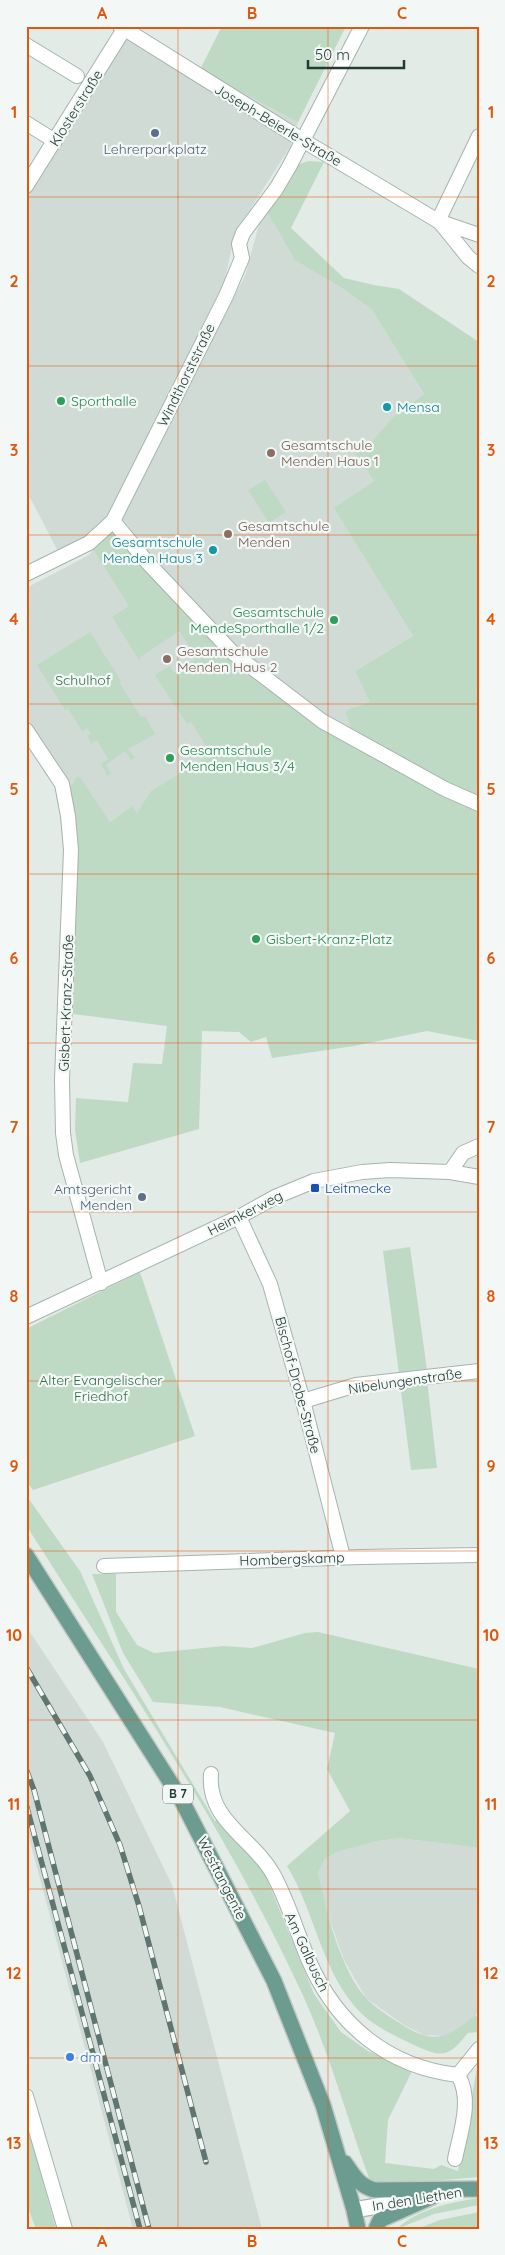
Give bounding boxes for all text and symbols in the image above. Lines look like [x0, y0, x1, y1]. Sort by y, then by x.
text: A [97, 3, 108, 23]
text: B [247, 3, 257, 23]
text: C [397, 3, 407, 23]
scale bar [308, 38, 404, 70]
text: 50 m [315, 45, 350, 64]
street label: Klosterstraße [45, 66, 107, 150]
street label: Joseph-Beierle-Straße [211, 80, 345, 170]
text: 1 [11, 102, 17, 122]
text: 1 [488, 102, 494, 122]
marker: Lehrerparkplatz [149, 127, 161, 139]
place label: Lehrerparkplatz [103, 140, 207, 158]
text: 2 [9, 271, 19, 291]
text: 2 [486, 271, 496, 291]
street label: Windthorststraße [153, 320, 219, 430]
place label: Sporthalle [71, 392, 137, 410]
marker: Sporthalle [55, 395, 67, 407]
place label: Mensa [397, 398, 440, 416]
marker: Mensa [381, 401, 393, 413]
place label: Gesamtschule Menden Haus 1 [281, 436, 379, 470]
text: 3 [10, 440, 18, 460]
text: 3 [487, 440, 495, 460]
marker: Gesamtschule Menden Haus 1 [265, 447, 277, 459]
place label: Gesamtschule Menden [238, 517, 329, 551]
marker: Gesamtschule Menden [222, 528, 234, 540]
place label: Gesamtschule Menden Haus 3 [103, 533, 203, 567]
marker: Gesamtschule Menden Haus 3 [207, 544, 219, 556]
place label: Gesamtschule MendeSporthalle 1/2 [190, 603, 324, 637]
text: 4 [9, 609, 19, 629]
text: 4 [486, 609, 496, 629]
marker: Gesamtschule MendeSporthalle 1/2 [328, 614, 340, 626]
place label: Gesamtschule Menden Haus 2 [177, 642, 278, 676]
marker: Gesamtschule Menden Haus 2 [161, 653, 173, 665]
park label: Schulhof [55, 671, 111, 689]
place label: Gesamtschule Menden Haus 3/4 [180, 741, 295, 775]
marker: Gesamtschule Menden Haus 3/4 [164, 752, 176, 764]
text: 5 [9, 779, 19, 799]
text: 5 [486, 779, 496, 799]
place label: Gisbert-Kranz-Platz [266, 930, 392, 948]
marker: Gisbert-Kranz-Platz [250, 933, 262, 945]
street label: Gisbert-Kranz-Straße [55, 934, 77, 1072]
text: 6 [10, 948, 19, 968]
text: 6 [487, 948, 496, 968]
text: 7 [10, 1117, 19, 1137]
text: 7 [487, 1117, 496, 1137]
place label: Leitmecke [325, 1179, 391, 1197]
place label: Amtsgericht Menden [54, 1180, 132, 1214]
marker: Leitmecke [309, 1182, 321, 1194]
street label: Heimkerweg [204, 1186, 286, 1240]
marker: Amtsgericht Menden [136, 1191, 148, 1203]
text: 8 [10, 1286, 19, 1306]
text: 8 [487, 1286, 496, 1306]
street label: Bischof-Drobe-Straße [271, 1315, 325, 1456]
street label: Nibelungenstraße [347, 1364, 463, 1398]
park label: Alter Evangelischer Friedhof [39, 1371, 163, 1405]
text: 9 [9, 1456, 19, 1476]
text: 9 [486, 1456, 496, 1476]
street label: Hombergskamp [239, 1548, 345, 1570]
text: 10 [6, 1625, 22, 1645]
text: 10 [483, 1625, 499, 1645]
road number: B 7 [163, 1785, 193, 1804]
text: 11 [8, 1794, 20, 1814]
text: 11 [485, 1794, 497, 1814]
street label: Westtangente [193, 1833, 251, 1923]
street label: Am Galbusch [281, 1909, 333, 1995]
text: 12 [6, 1963, 22, 1983]
text: 12 [483, 1963, 499, 1983]
place label: dm [80, 2048, 101, 2066]
marker: dm [64, 2051, 76, 2063]
text: 13 [7, 2133, 21, 2153]
text: 13 [484, 2133, 498, 2153]
street label: In den Liethen [371, 2183, 463, 2215]
text: A [97, 2231, 108, 2251]
text: B [247, 2231, 257, 2251]
text: C [397, 2231, 407, 2251]

